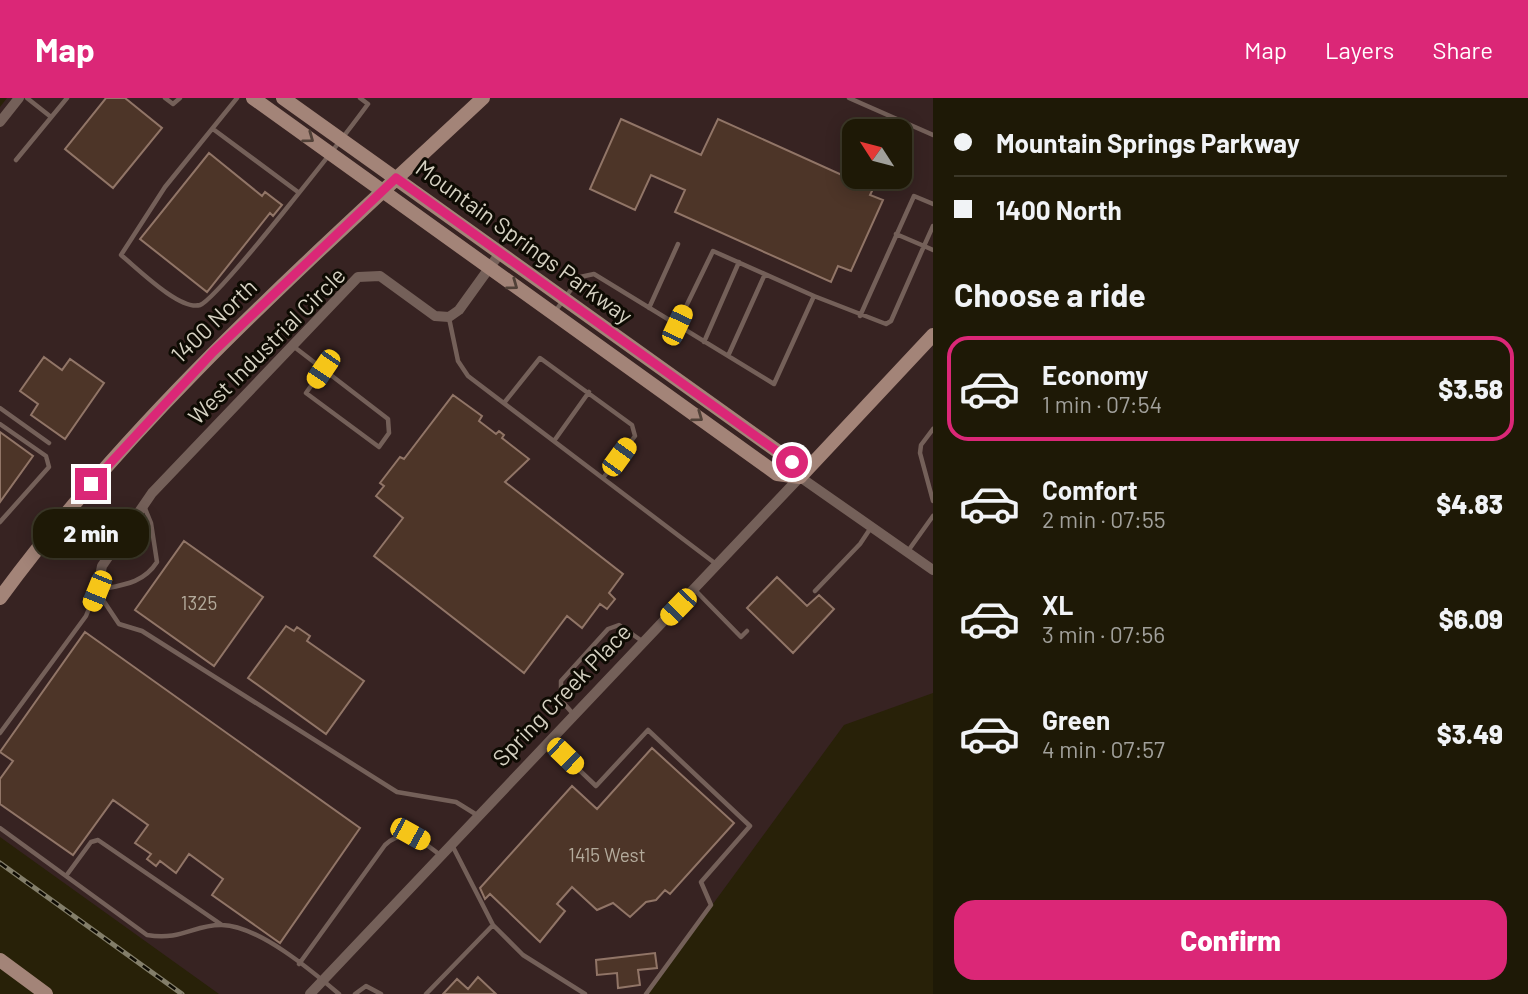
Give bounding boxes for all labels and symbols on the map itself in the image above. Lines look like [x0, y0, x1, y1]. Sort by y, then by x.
north arrow [842, 119, 912, 189]
one-way arrow [301, 130, 314, 142]
street label: Mountain Springs Parkway [411, 153, 639, 329]
street label: West Industrial Circle [182, 261, 351, 430]
street label: 1400 North [164, 272, 262, 368]
one-way arrow [505, 276, 518, 289]
car [659, 302, 696, 348]
car [303, 346, 344, 392]
one-way arrow [690, 409, 703, 421]
car [599, 434, 640, 480]
route start [776, 446, 808, 478]
route end [75, 468, 107, 500]
callout: 2 min [33, 508, 149, 558]
car [80, 568, 115, 614]
car [656, 585, 701, 629]
house number: 1325 [181, 591, 217, 614]
street label: Spring Creek Place [486, 617, 636, 771]
car [543, 734, 588, 778]
car [387, 815, 434, 853]
house number: 1415 West [568, 843, 646, 866]

